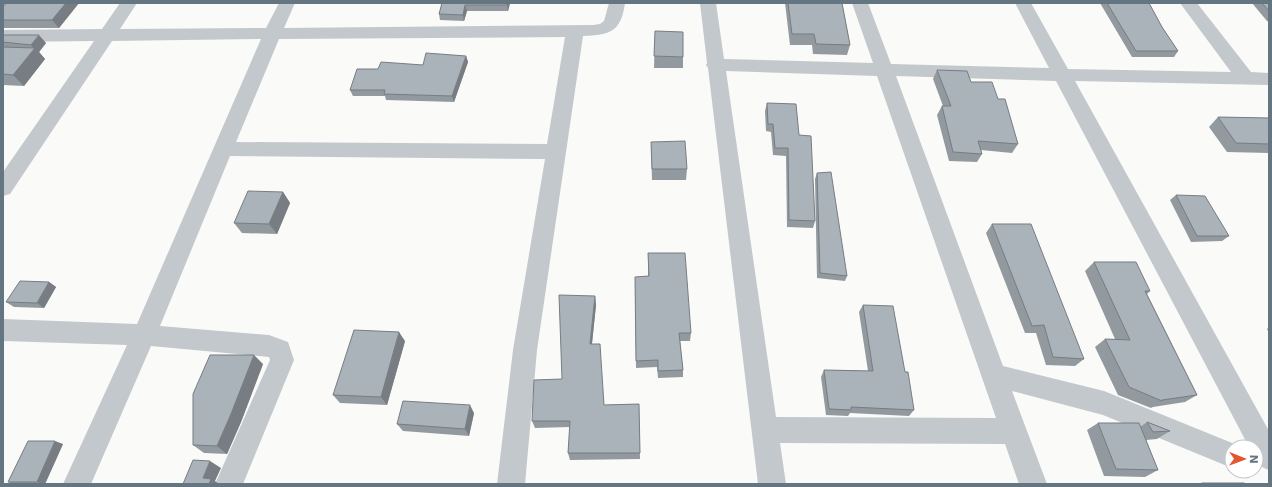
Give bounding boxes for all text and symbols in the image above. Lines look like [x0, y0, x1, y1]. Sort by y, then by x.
north arrow [1224, 439, 1264, 479]
text: N [1247, 454, 1260, 464]

